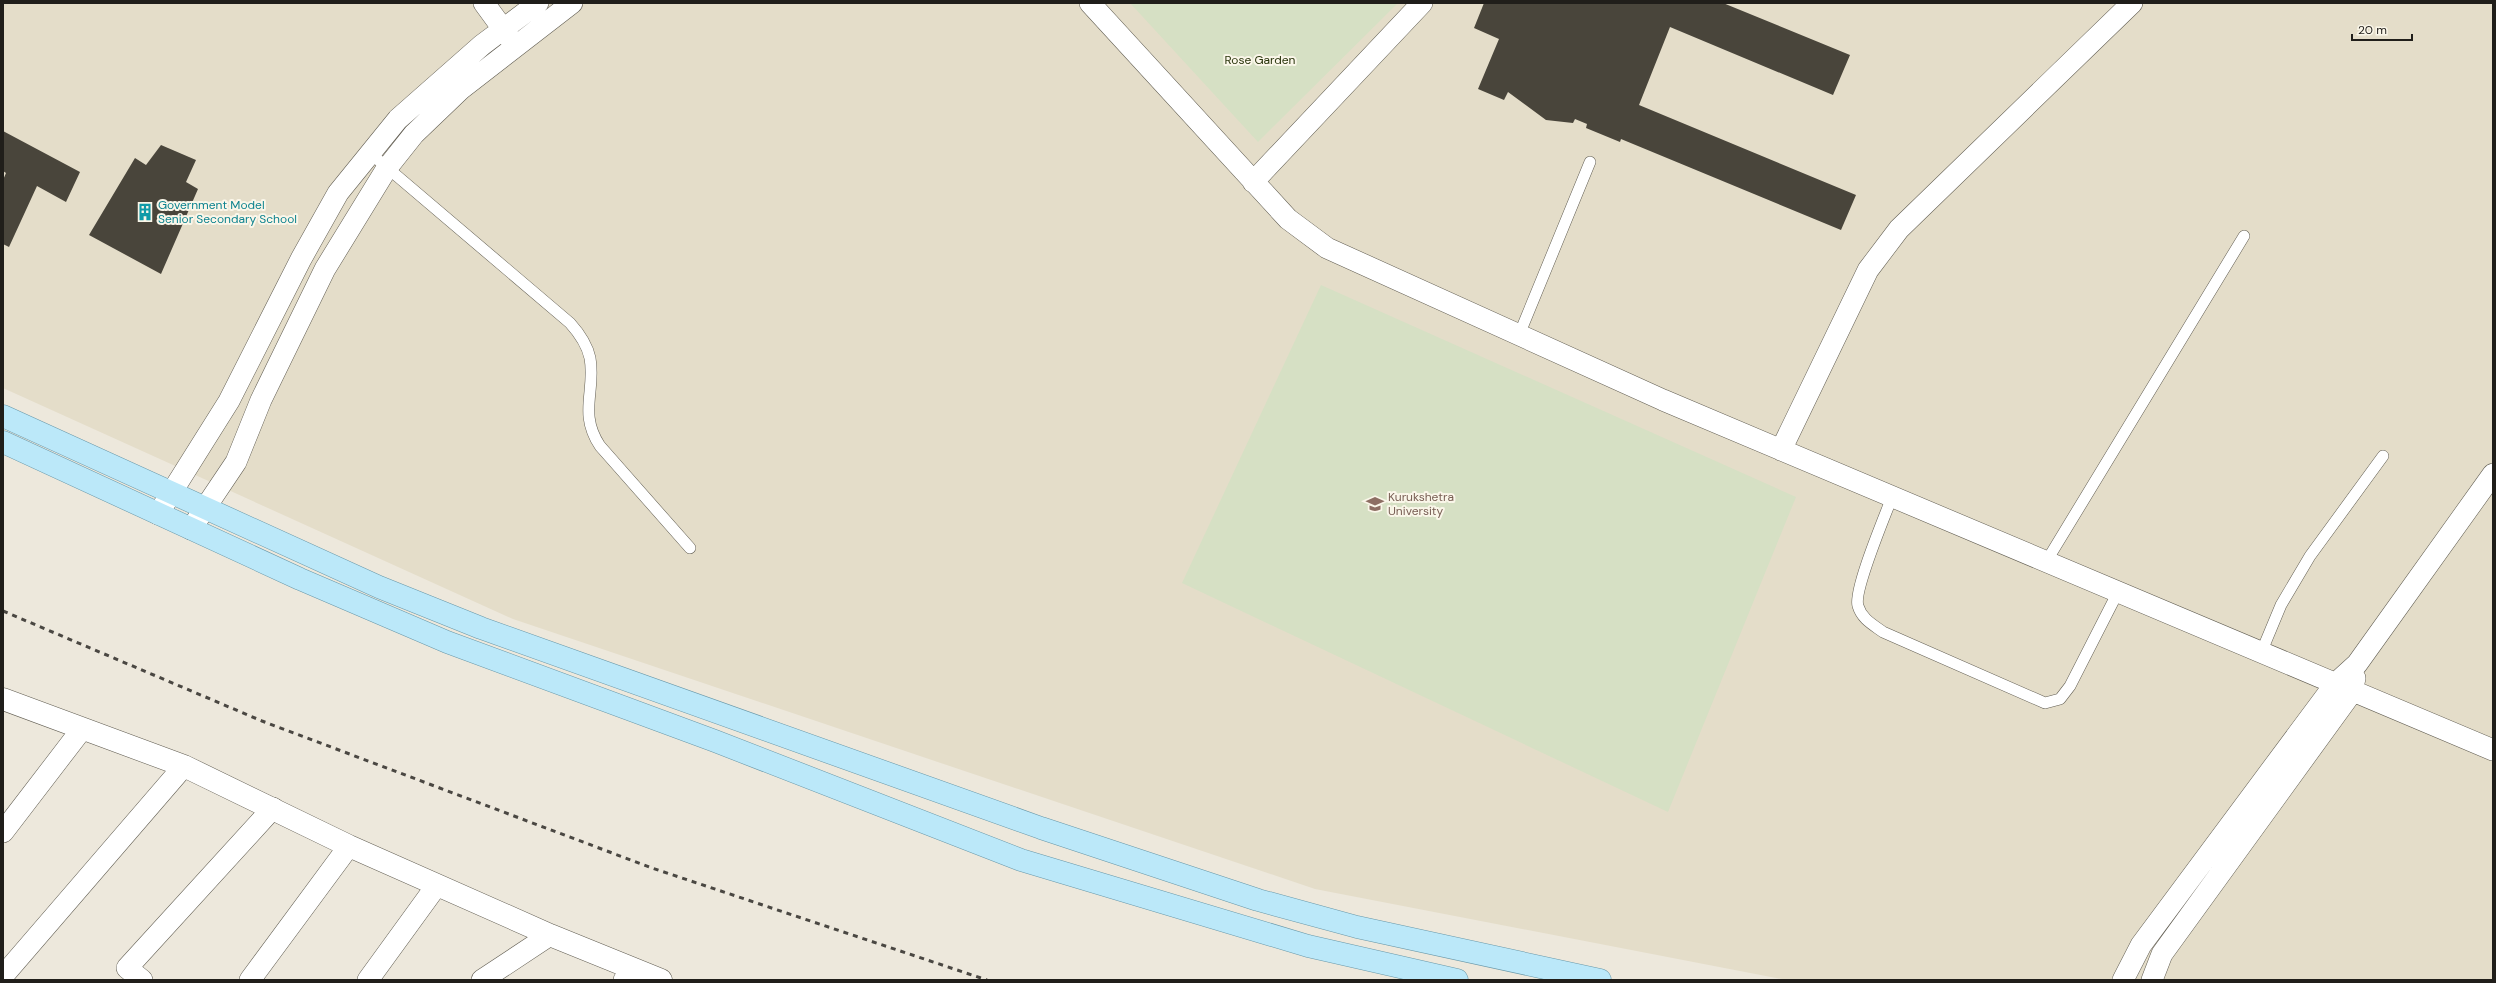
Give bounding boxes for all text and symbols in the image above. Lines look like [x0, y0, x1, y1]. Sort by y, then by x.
scale bar [2352, 16, 2412, 42]
text: 20 m [2358, 22, 2387, 38]
park label: Rose Garden [1225, 52, 1296, 68]
place label: Government Model Senior Secondary School [158, 197, 297, 227]
building icon: Government Model Senior Secondary School [135, 202, 155, 222]
place label: Kurukshetra University [1388, 489, 1454, 519]
school or university icon: Kurukshetra University [1365, 494, 1385, 514]

